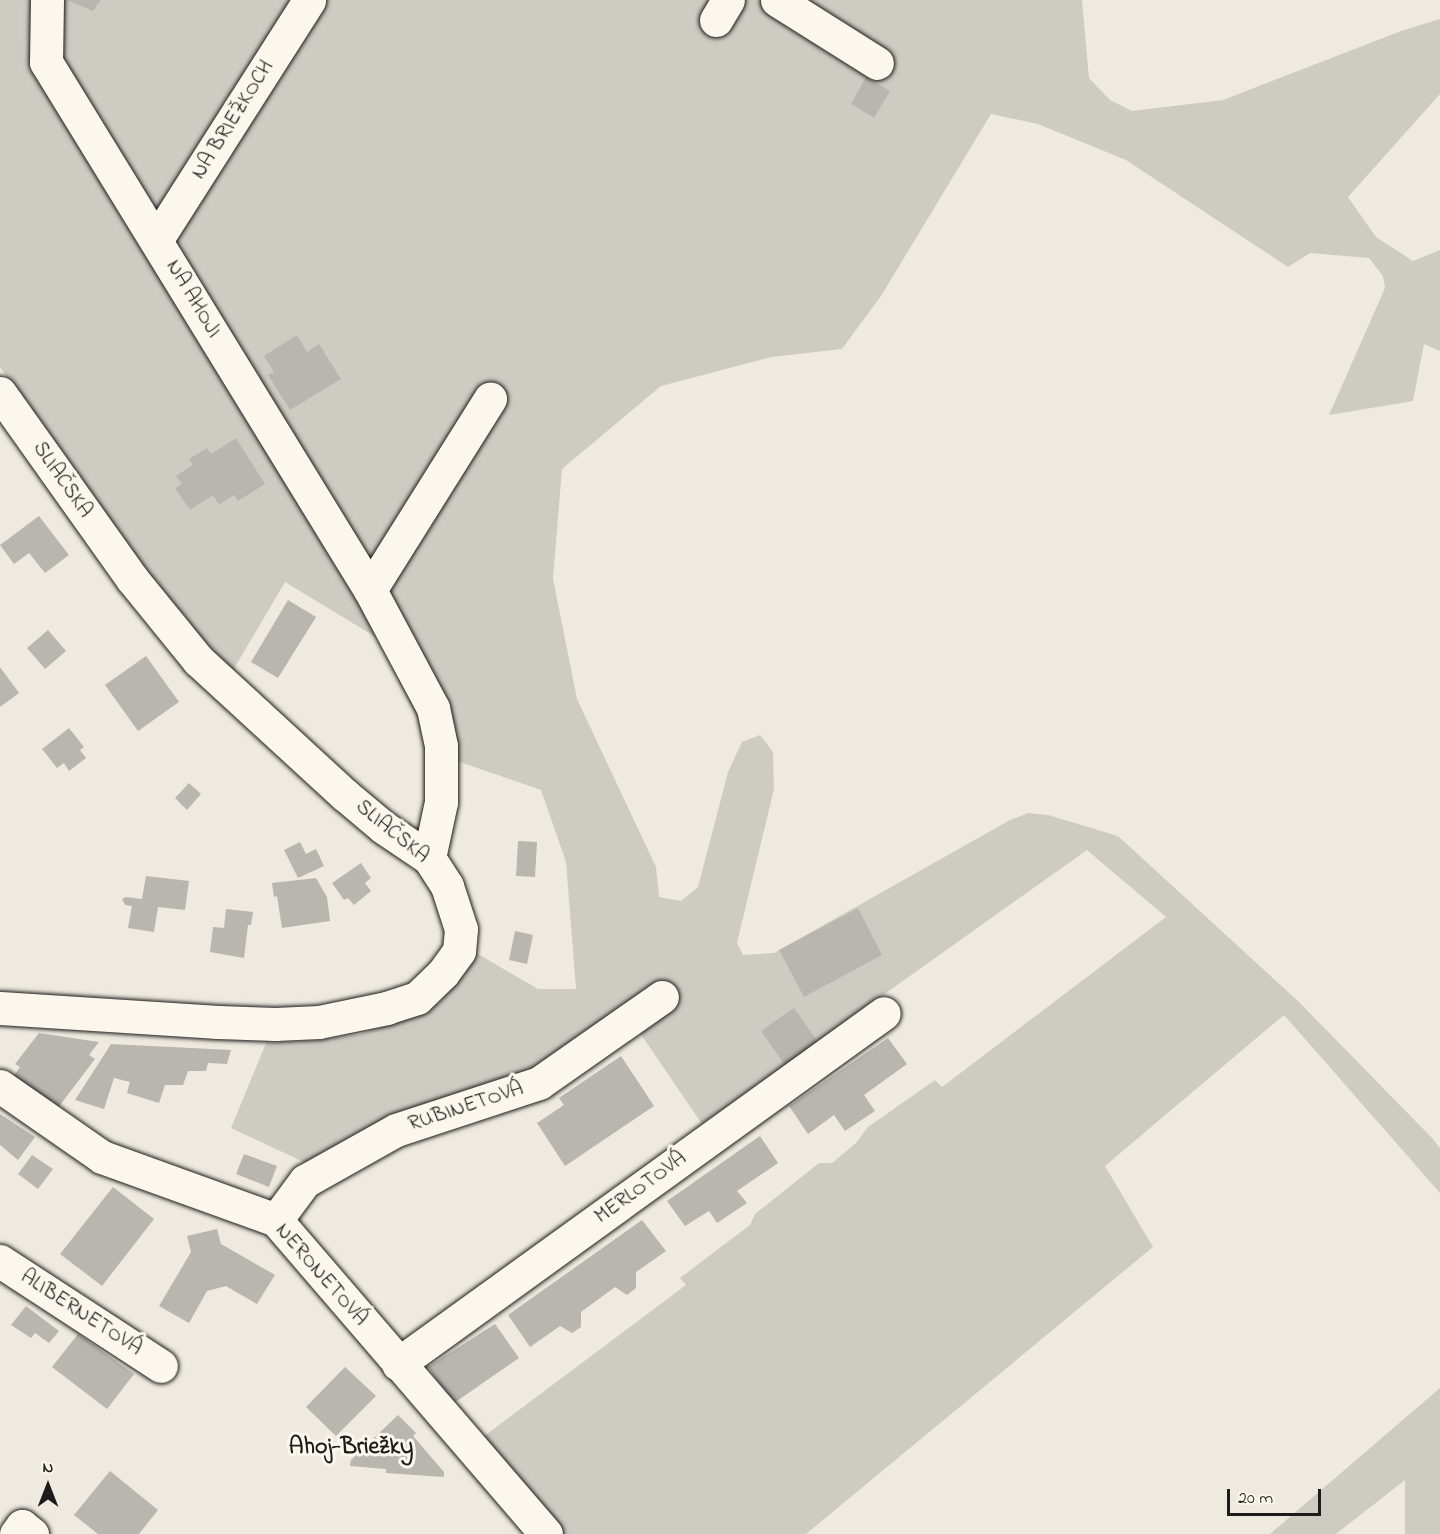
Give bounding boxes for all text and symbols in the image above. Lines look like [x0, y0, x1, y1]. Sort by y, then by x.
street label: NA BRIEŽKOCH [186, 56, 280, 184]
street label: NA AHOJI [160, 255, 226, 343]
street label: SLIAČSKA [27, 437, 97, 523]
street label: SLIAČSKA [350, 795, 434, 869]
street label: RUBINETOVÁ [405, 1077, 527, 1137]
street label: MERLOTOVÁ [590, 1146, 692, 1230]
street label: NERONETOVÁ [269, 1218, 373, 1332]
street label: ALIBERNETOVÁ [16, 1264, 146, 1362]
district label: Ahoj-Briežky [289, 1434, 413, 1462]
north arrow [18, 1456, 78, 1516]
text: N [43, 1456, 53, 1480]
scale bar [1230, 1477, 1324, 1515]
text: 20 m [1238, 1486, 1273, 1512]

